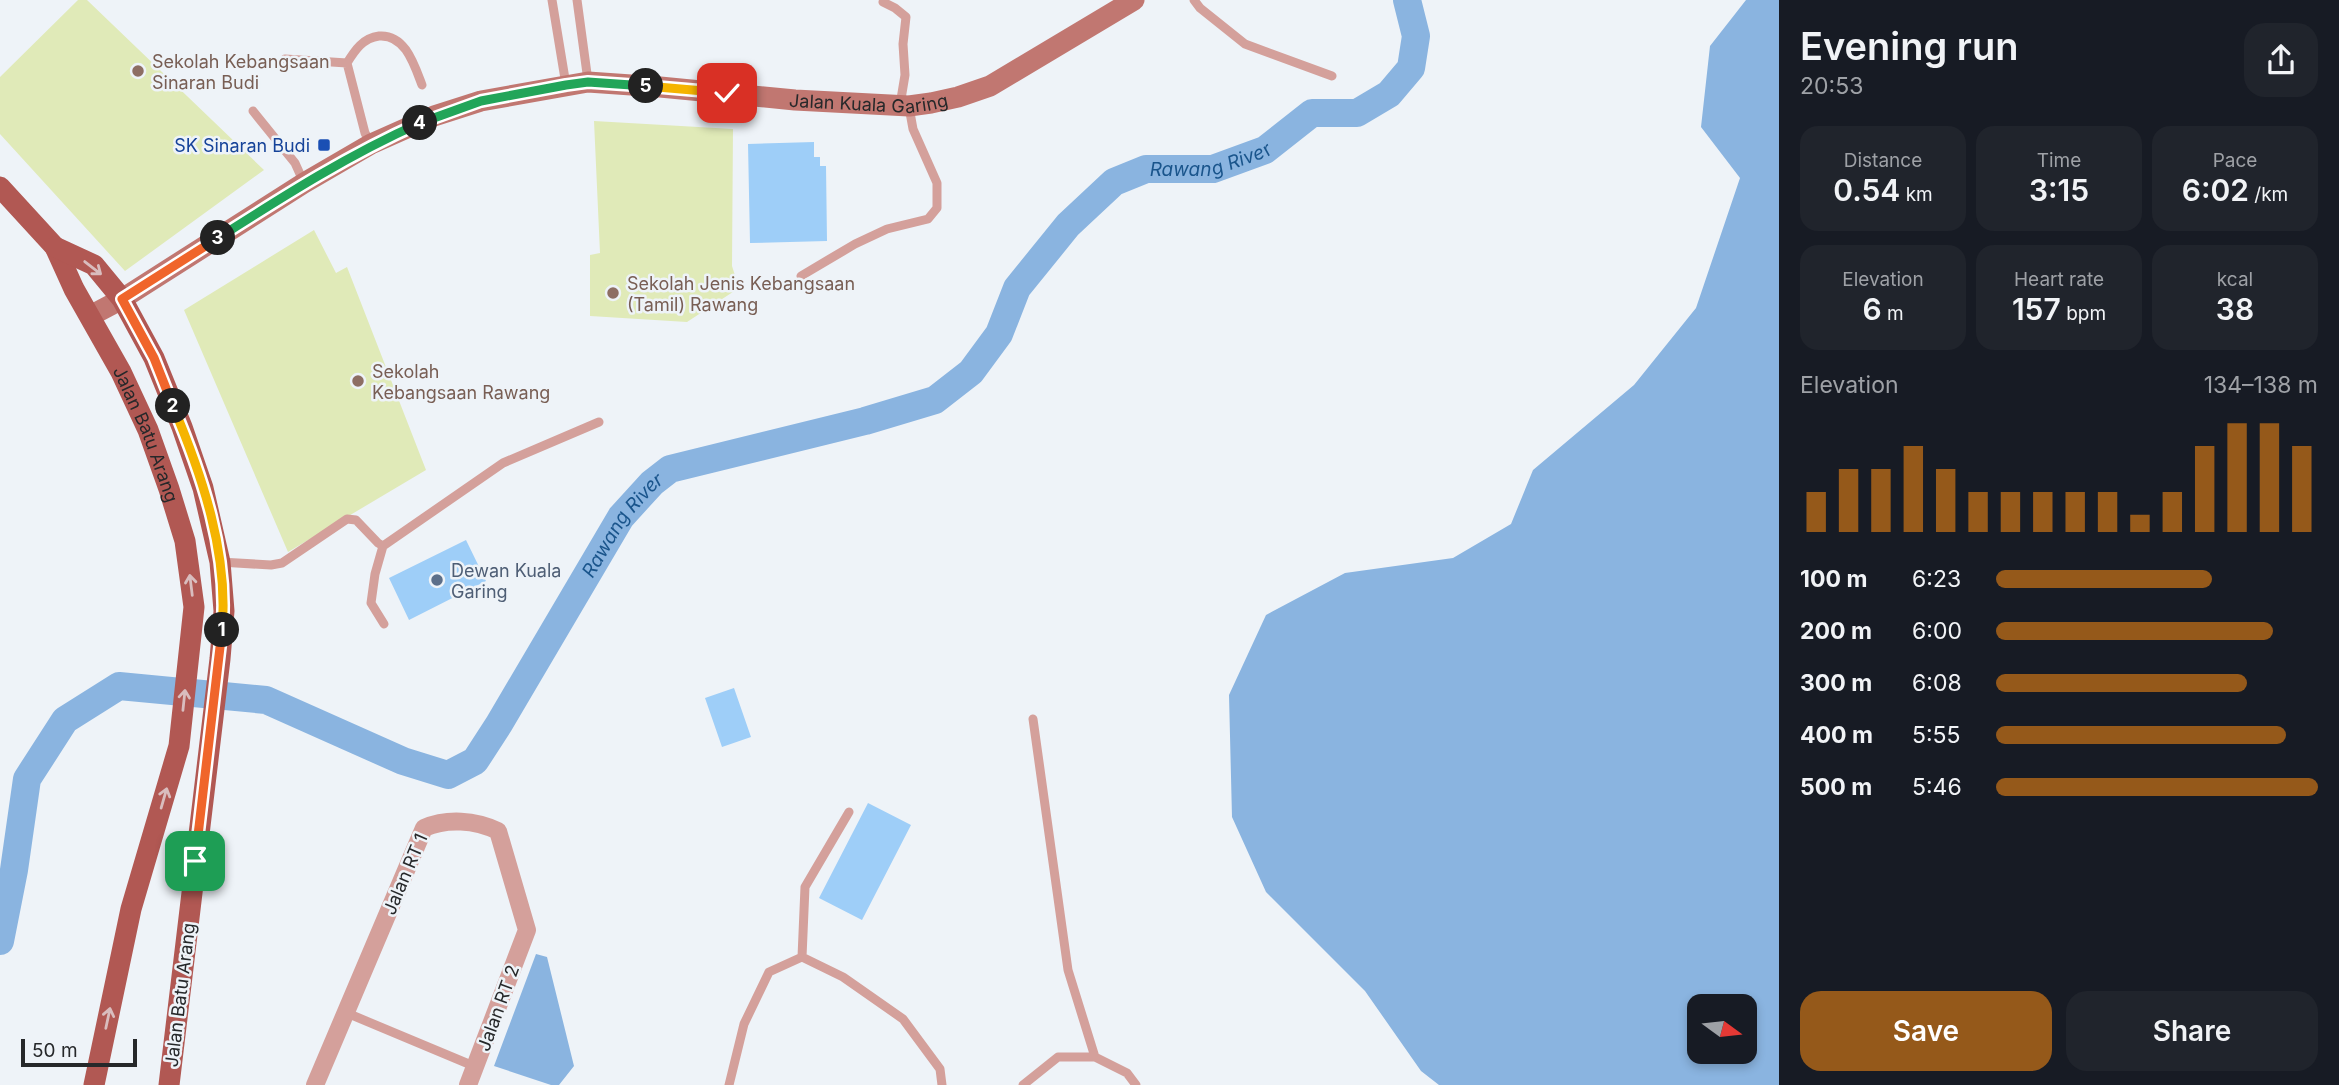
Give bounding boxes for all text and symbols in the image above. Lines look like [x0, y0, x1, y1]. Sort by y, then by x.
text: Evening run [1800, 23, 2018, 69]
button: share [2244, 23, 2318, 97]
place label: Sekolah Kebangsaan Sinaran Budi [152, 51, 330, 93]
marker: Sekolah Kebangsaan Sinaran Budi [130, 63, 146, 79]
pin [697, 63, 757, 123]
pin: 5 [628, 68, 664, 104]
text: 20:53 [1800, 72, 1863, 100]
text: 5 [639, 74, 652, 97]
icon: check [708, 74, 746, 112]
street label: Jalan Kuala Garing [788, 89, 950, 117]
pin: 4 [402, 106, 438, 140]
text: 4 [413, 111, 426, 134]
place label: SK Sinaran Budi [174, 135, 310, 156]
marker: SK Sinaran Budi [316, 137, 332, 153]
water label: Rawang River [1150, 137, 1277, 181]
text: Distance [1844, 149, 1922, 172]
text: Time [2037, 149, 2081, 172]
text: Pace [2213, 149, 2257, 172]
text: 0.54 [1833, 172, 1900, 208]
text: 3:15 [2029, 172, 2089, 208]
text: 6:02 [2182, 172, 2249, 208]
text: km [1900, 183, 1933, 206]
text: /km [2249, 183, 2288, 206]
pin: 3 [200, 220, 235, 256]
text: 3 [211, 226, 224, 249]
one-way arrow [83, 260, 101, 275]
text: Elevation [1842, 268, 1924, 291]
text: Heart rate [2014, 268, 2104, 291]
text: kcal [2217, 268, 2253, 291]
place label: Sekolah Jenis Kebangsaan (Tamil) Rawang [627, 273, 855, 315]
marker: Sekolah Jenis Kebangsaan (Tamil) Rawang [605, 285, 621, 301]
text: 6 [1862, 291, 1882, 327]
text: 157 [2012, 291, 2061, 327]
text: 38 [2216, 291, 2254, 327]
text: m [1882, 302, 1904, 325]
text: bpm [2061, 302, 2106, 325]
place label: Sekolah Kebangsaan Rawang [372, 361, 550, 403]
street label: Jalan Batu Arang [109, 362, 183, 505]
text: Elevation [1800, 371, 1899, 399]
text: 134–138 m [2204, 371, 2318, 399]
marker: Sekolah Kebangsaan Rawang [350, 373, 366, 389]
pin: 2 [156, 388, 190, 424]
text: 2 [167, 394, 178, 417]
water label: Rawang River [577, 467, 668, 581]
place label: Dewan Kuala Garing [451, 560, 561, 602]
text: 100 m [1800, 565, 1867, 593]
text: 6:23 [1912, 565, 1961, 593]
marker: Dewan Kuala Garing [429, 572, 445, 588]
one-way arrow [184, 575, 197, 597]
pin: 1 [204, 612, 240, 648]
text: 200 m [1800, 617, 1872, 645]
text: 6:00 [1912, 617, 1962, 645]
text: 1 [217, 618, 226, 641]
text: 300 m [1800, 669, 1872, 697]
text: 6:08 [1912, 669, 1962, 697]
one-way arrow [177, 689, 190, 712]
text: 400 m [1800, 721, 1873, 749]
text: 5:55 [1912, 721, 1961, 749]
text: 500 m [1800, 773, 1872, 801]
text: 5:46 [1912, 773, 1962, 801]
one-way arrow [158, 787, 171, 809]
street label: Jalan RT 1 [379, 830, 431, 918]
pin [165, 831, 225, 891]
icon: arrive [176, 842, 214, 880]
street label: Jalan Batu Arang [161, 922, 199, 1068]
street label: Jalan RT 2 [473, 962, 523, 1054]
button: Save [1800, 991, 2052, 1071]
button: Share [2066, 991, 2318, 1071]
north arrow [1687, 994, 1757, 1064]
map controls [1687, 994, 1757, 1064]
one-way arrow [101, 1007, 115, 1030]
scale bar [21, 1036, 136, 1068]
text: 50 m [32, 1039, 78, 1062]

